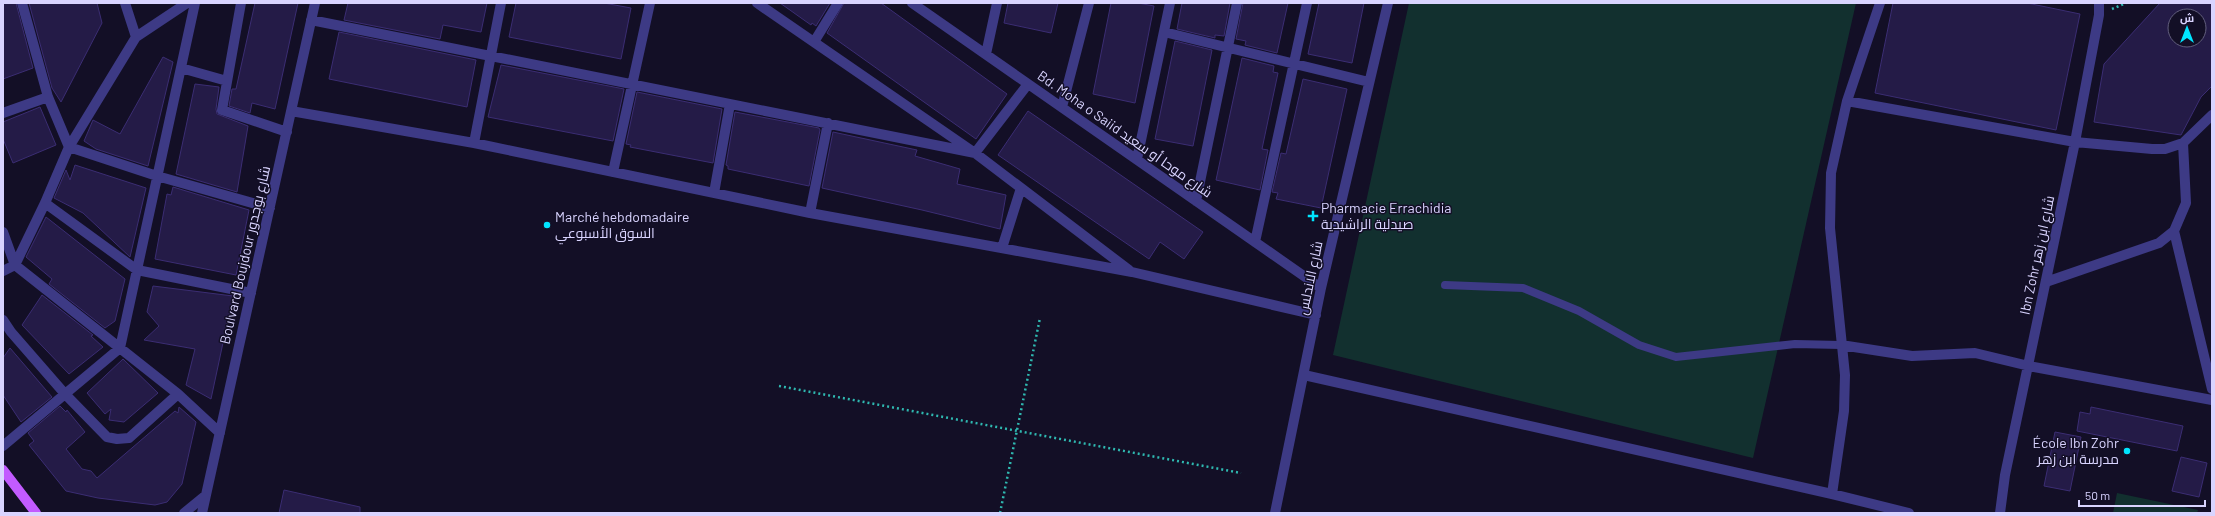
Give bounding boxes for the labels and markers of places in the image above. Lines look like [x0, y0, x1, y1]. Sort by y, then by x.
place label: Pharmacie Errachidia صيدلية الراشيدية [1321, 199, 1451, 232]
place label: Marché hebdomadaire السوق الأسبوعي [555, 208, 690, 245]
marker: Pharmacie Errachidia صيدلية الراشيدية [1308, 211, 1318, 221]
marker: Marché hebdomadaire السوق الأسبوعي [542, 220, 552, 230]
place label: École Ibn Zohr مدرسة ابن زهر [2033, 434, 2119, 467]
marker: École Ibn Zohr مدرسة ابن زهر [2122, 446, 2132, 456]

